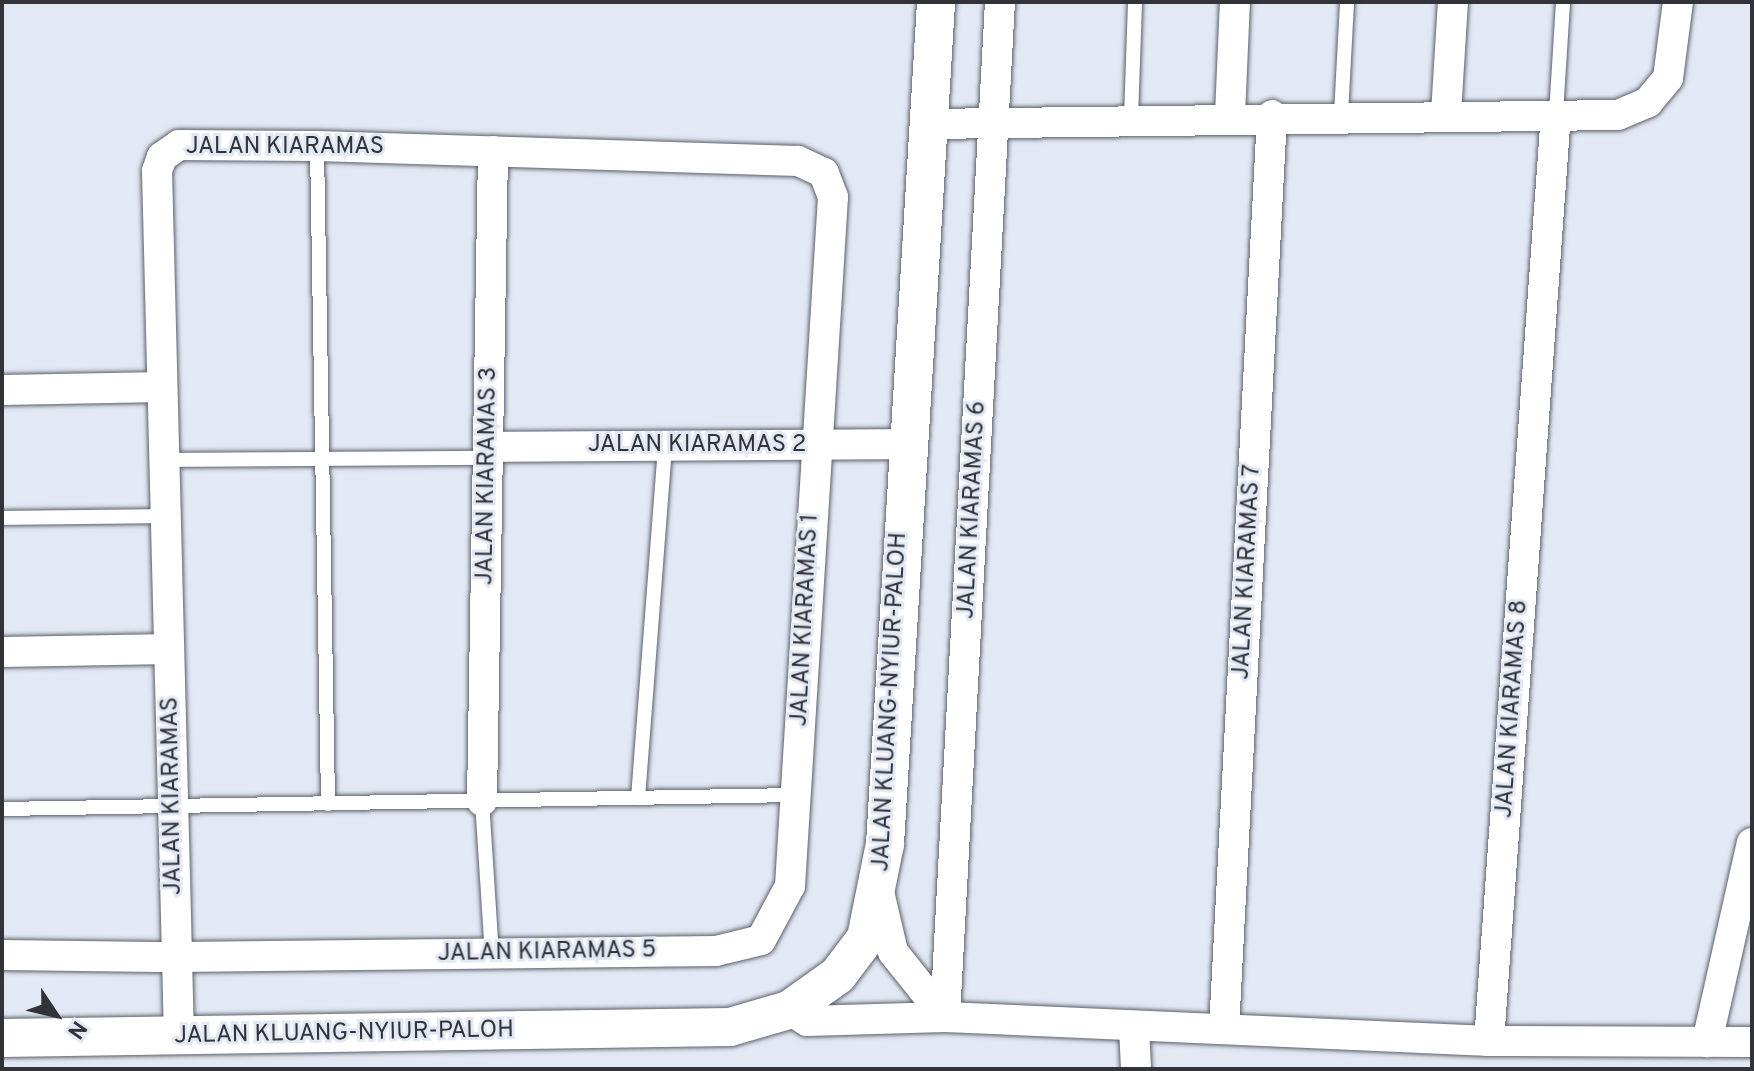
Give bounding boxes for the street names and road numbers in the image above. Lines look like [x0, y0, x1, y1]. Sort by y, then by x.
street label: JALAN KIARAMAS [186, 134, 384, 162]
street label: JALAN KIARAMAS 3 [472, 367, 504, 585]
street label: JALAN KIARAMAS 6 [953, 400, 993, 620]
street label: JALAN KIARAMAS 2 [588, 432, 806, 460]
street label: JALAN KIARAMAS 7 [1228, 463, 1268, 681]
street label: JALAN KIARAMAS 1 [786, 513, 826, 727]
street label: JALAN KLUANG-NYIUR-PALOH [868, 532, 914, 872]
street label: JALAN KIARAMAS 8 [1491, 599, 1535, 819]
street label: JALAN KIARAMAS [157, 697, 189, 895]
street label: JALAN KIARAMAS 5 [437, 937, 657, 969]
street label: JALAN KLUANG-NYIUR-PALOH [174, 1017, 514, 1051]

